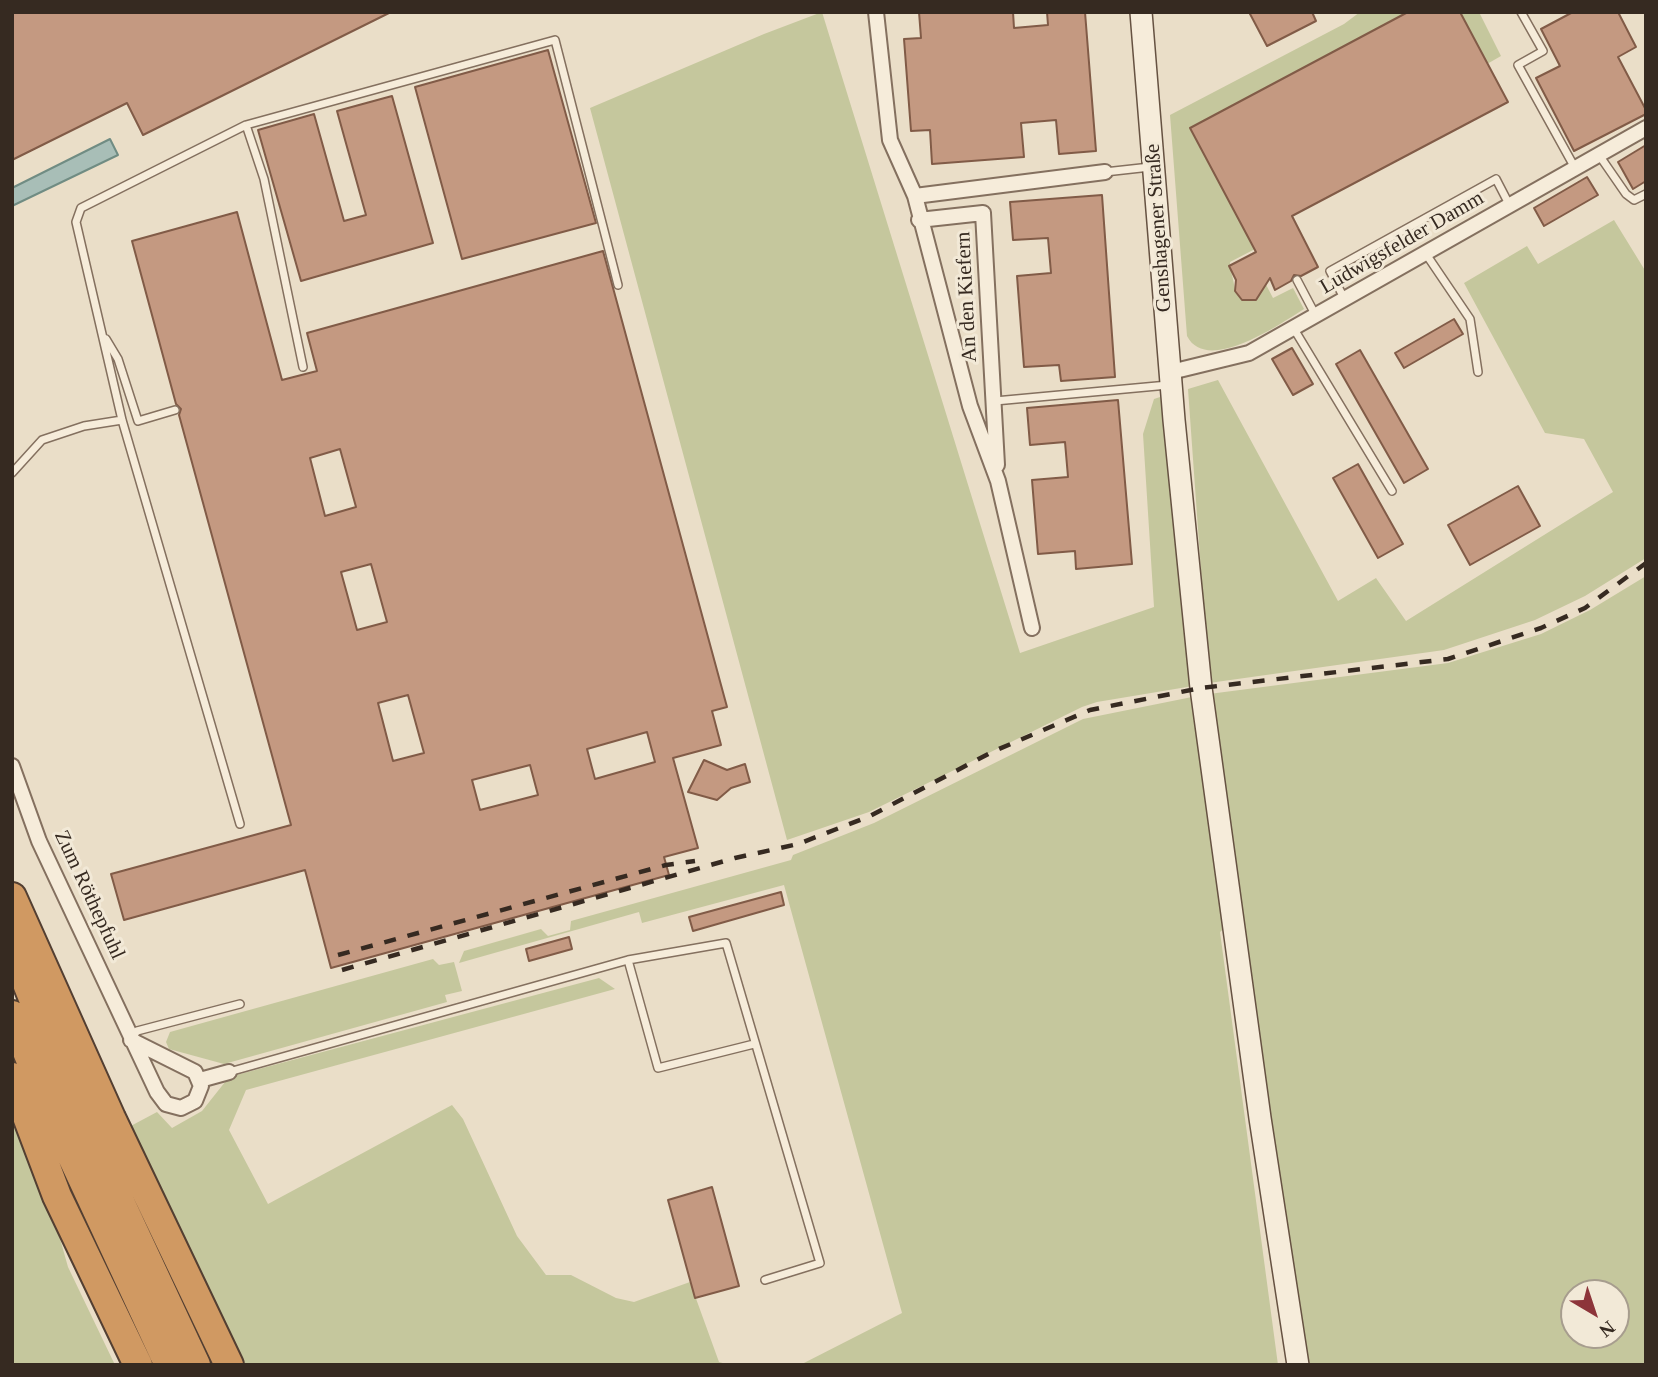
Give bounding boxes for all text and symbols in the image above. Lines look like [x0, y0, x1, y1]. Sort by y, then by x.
street label: Genshagener Straße [1141, 143, 1177, 313]
street label: Ludwigsfelder Damm [1316, 186, 1488, 300]
street label: An den Kiefern [951, 231, 983, 363]
street label: Zum Röthepfuhl [48, 827, 130, 963]
north arrow [1560, 1279, 1630, 1349]
text: N [1595, 1317, 1619, 1342]

